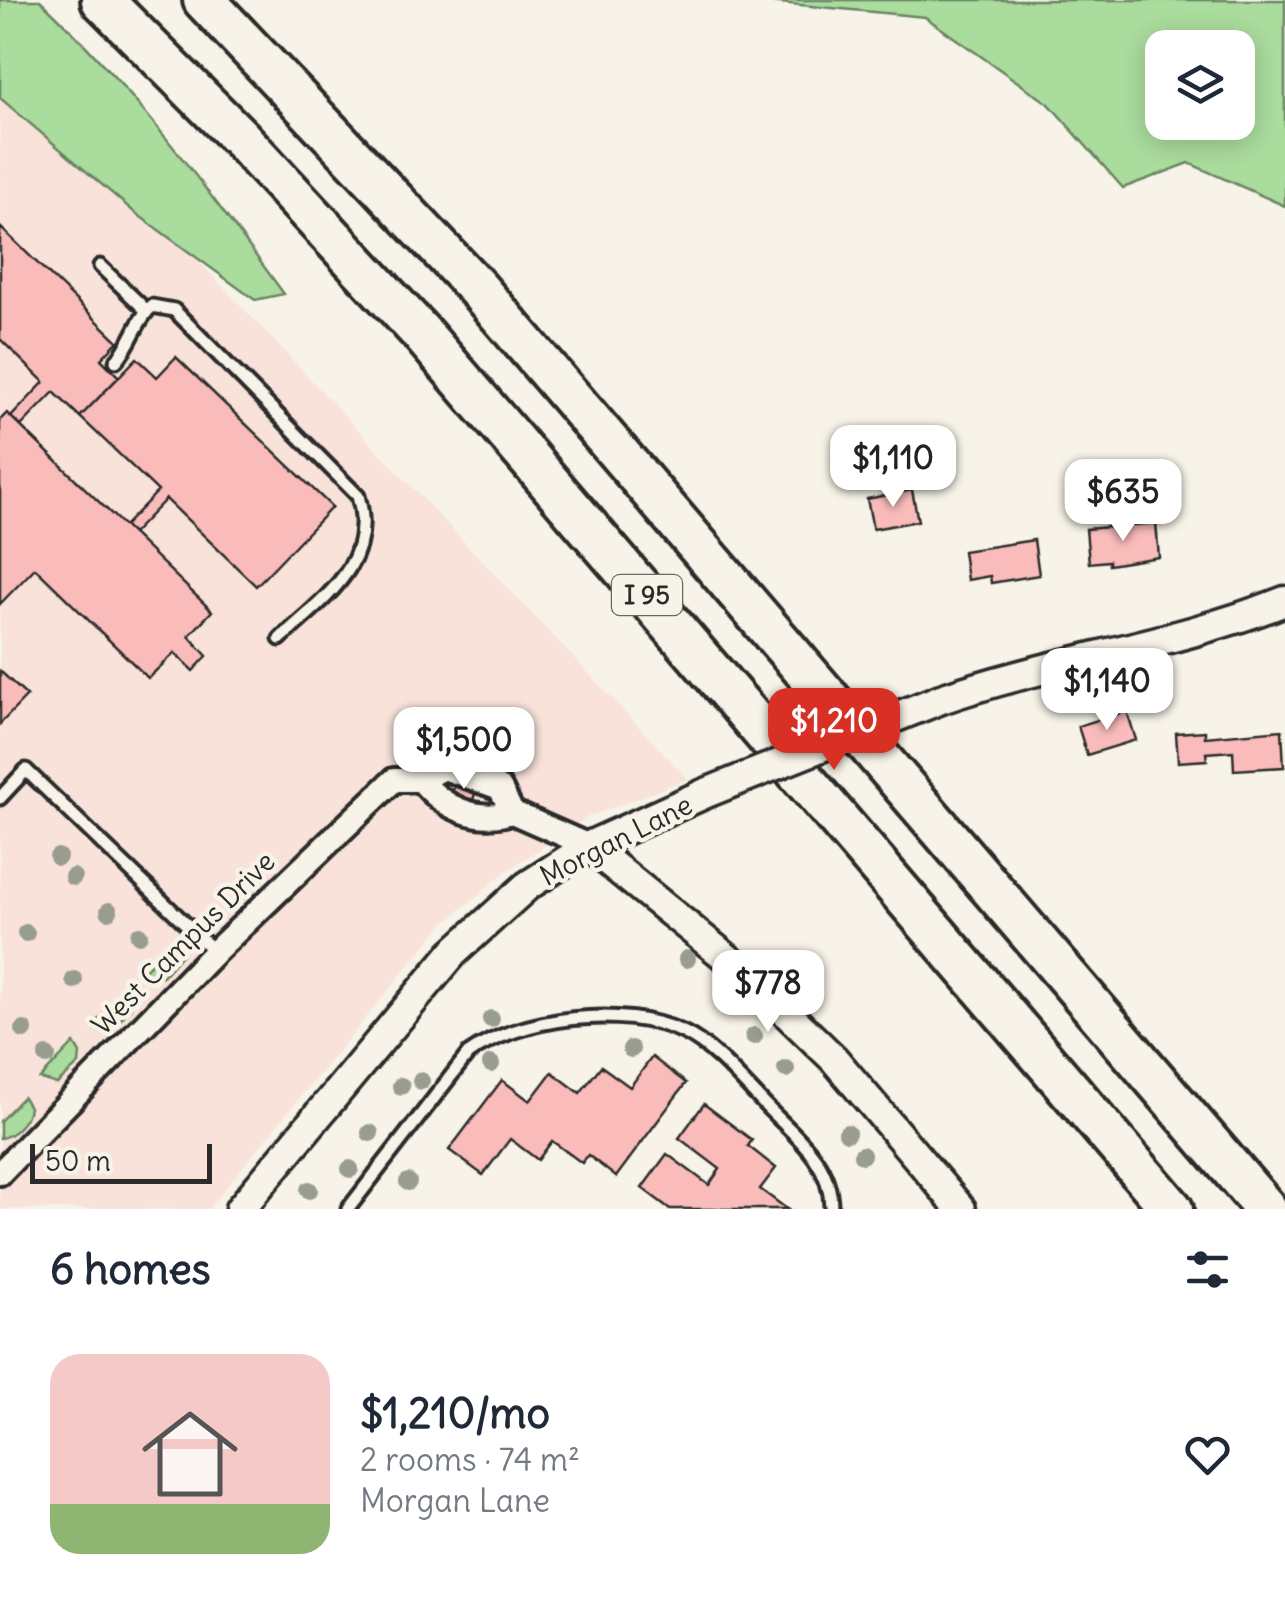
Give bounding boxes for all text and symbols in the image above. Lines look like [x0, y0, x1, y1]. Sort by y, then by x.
map controls [1145, 30, 1255, 140]
button: layers [1145, 30, 1255, 140]
pin: $1,110 [812, 425, 974, 510]
text: $1,110 [852, 437, 934, 478]
pin: $635 [1064, 459, 1182, 544]
text: $635 [1087, 471, 1159, 512]
road number: I 95 [612, 575, 682, 615]
pin: $1,140 [1026, 648, 1188, 733]
text: $1,140 [1063, 660, 1151, 701]
pin: $1,210 [753, 688, 915, 773]
text: $1,210 [790, 700, 878, 741]
pin: $1,500 [383, 707, 545, 792]
text: $1,500 [415, 719, 513, 760]
street label: Morgan Lane [534, 786, 698, 894]
street label: West Campus Drive [84, 844, 282, 1042]
pin: $778 [709, 950, 827, 1035]
text: $778 [734, 962, 802, 1003]
scale bar [30, 1139, 212, 1184]
text: 50 m [45, 1143, 111, 1179]
icon: filters [1180, 1242, 1235, 1297]
text: 6 homes [50, 1243, 211, 1295]
text: $1,210/mo [360, 1387, 550, 1439]
icon: home [130, 1394, 250, 1514]
icon: heart [1180, 1427, 1235, 1482]
text: 2 rooms · 74 m² [360, 1439, 580, 1480]
text: Morgan Lane [360, 1480, 550, 1521]

